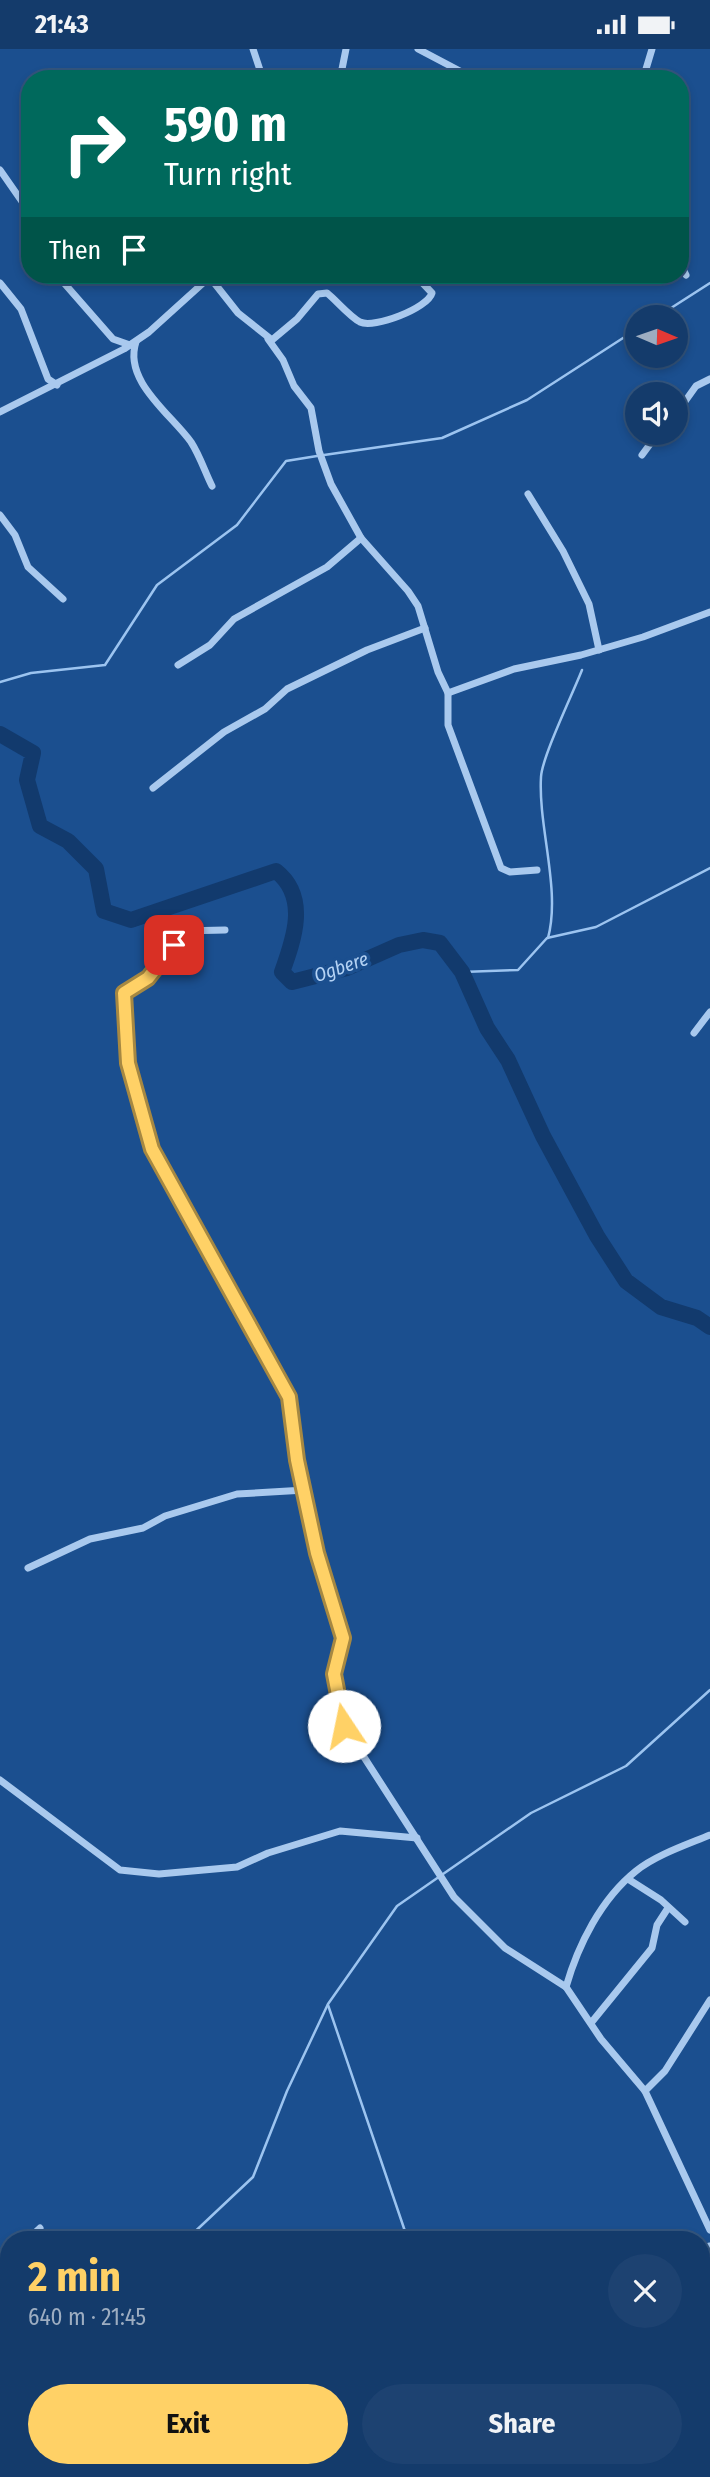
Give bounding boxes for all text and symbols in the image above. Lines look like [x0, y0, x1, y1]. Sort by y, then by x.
text: 21:43 [35, 9, 89, 40]
text: 590 m [164, 95, 287, 154]
icon: right [49, 98, 140, 189]
text: Turn right [164, 155, 291, 193]
icon: arrive [115, 231, 153, 269]
text: Then [49, 235, 101, 266]
north arrow [625, 305, 688, 367]
map controls [625, 305, 688, 445]
button: sound [625, 382, 688, 445]
pin [144, 915, 204, 975]
icon: arrive [155, 926, 193, 964]
water label: Ogbere [311, 947, 371, 987]
position arrow [307, 1689, 381, 1763]
text: 2 min [28, 2252, 121, 2302]
button: close [608, 2254, 682, 2328]
text: 640 m · 21:45 [28, 2303, 146, 2331]
button: Exit [28, 2384, 348, 2464]
button: Share [362, 2384, 682, 2464]

